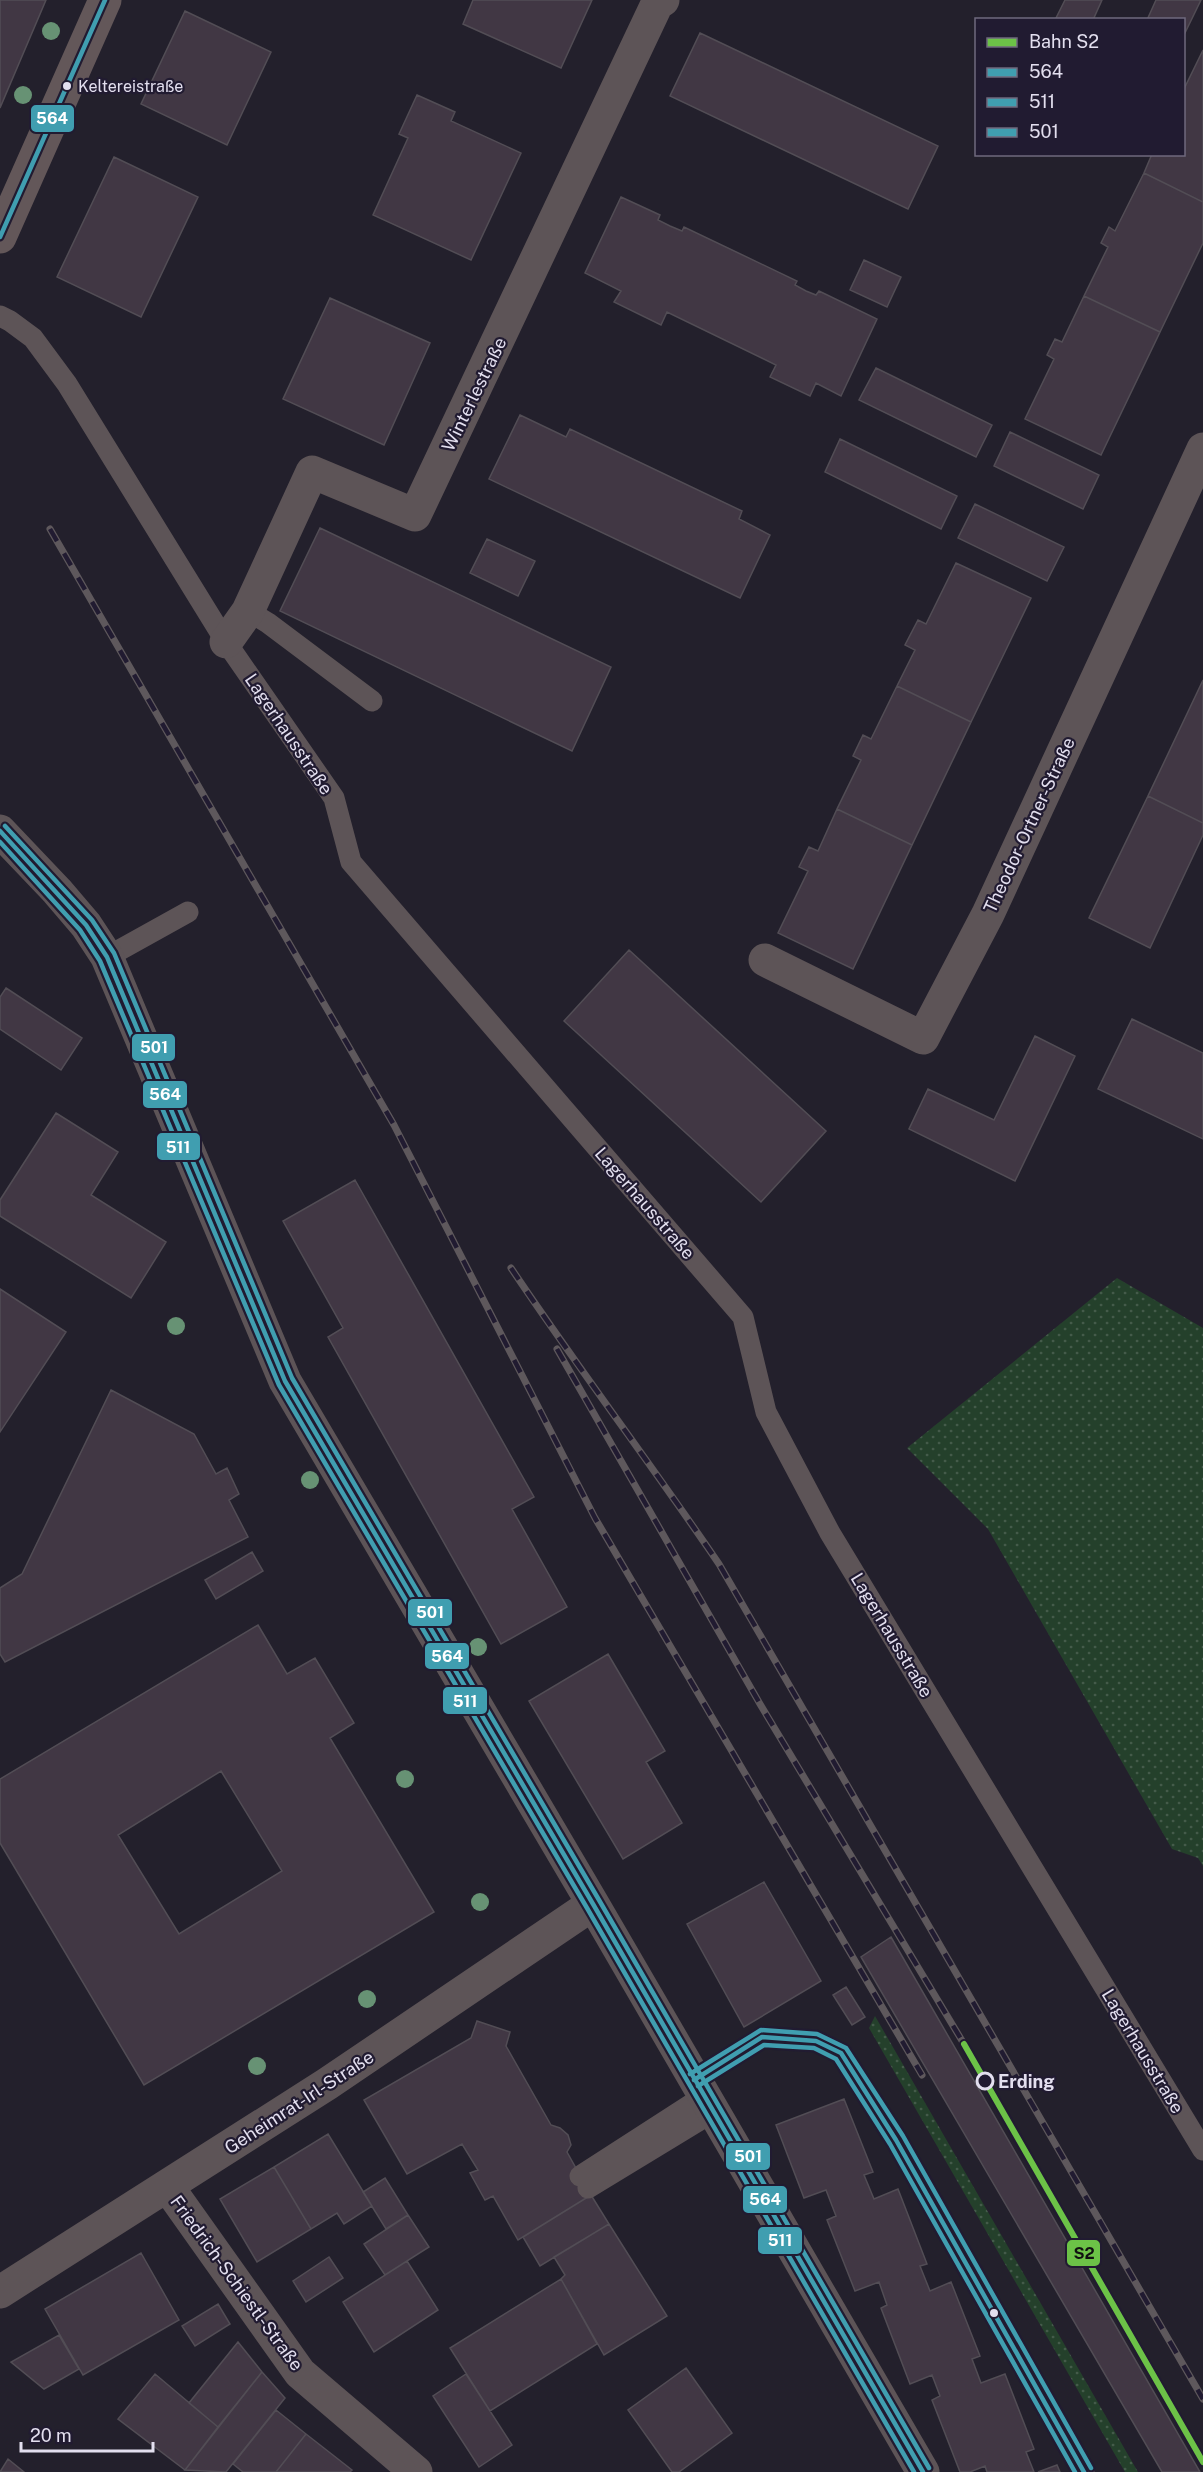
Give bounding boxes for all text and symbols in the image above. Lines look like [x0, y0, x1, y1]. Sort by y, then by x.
legend [975, 18, 1185, 156]
text: Bahn S2 [1029, 31, 1099, 52]
text: 564 [1029, 61, 1063, 82]
place label: Keltereistraße [78, 77, 183, 96]
marker: Keltereistraße [61, 80, 73, 92]
text: 511 [1029, 91, 1055, 112]
line badge: 564 [30, 104, 75, 133]
text: 564 [36, 109, 68, 128]
text: 501 [1029, 121, 1059, 142]
street label: Winterlestraße [437, 334, 511, 454]
street label: Lagerhausstraße [241, 670, 337, 798]
street label: Theodor-Ortner-Straße [979, 734, 1079, 916]
line badge: 501 [131, 1033, 176, 1062]
text: 501 [140, 1038, 168, 1057]
line badge: 564 [142, 1080, 188, 1109]
text: 564 [149, 1085, 181, 1104]
line badge: 511 [156, 1132, 201, 1161]
text: 511 [166, 1138, 190, 1157]
street label: Lagerhausstraße [591, 1143, 699, 1263]
street label: Lagerhausstraße [847, 1569, 937, 1701]
line badge: 501 [407, 1598, 453, 1627]
text: 501 [416, 1603, 444, 1622]
line badge: 564 [424, 1642, 470, 1670]
text: 564 [431, 1647, 463, 1666]
line badge: 511 [442, 1686, 488, 1715]
text: 511 [453, 1692, 477, 1711]
street label: Lagerhausstraße [1098, 1985, 1188, 2117]
street label: Geheimrat-Irl-Straße [220, 2046, 378, 2158]
place label: Erding [998, 2071, 1055, 2092]
marker: Erding [976, 2072, 994, 2090]
line badge: 501 [725, 2142, 771, 2171]
text: 501 [734, 2147, 762, 2166]
line badge: 564 [742, 2185, 788, 2214]
text: 564 [749, 2190, 781, 2209]
street label: Friedrich-Schiestl-Straße [166, 2191, 308, 2375]
line badge: 511 [757, 2226, 803, 2255]
text: 511 [768, 2231, 792, 2250]
line badge: S2 [1066, 2239, 1101, 2267]
text: S2 [1073, 2244, 1095, 2263]
unlabelled marker [988, 2307, 1000, 2319]
scale bar [21, 2415, 153, 2453]
text: 20 m [30, 2425, 72, 2446]

